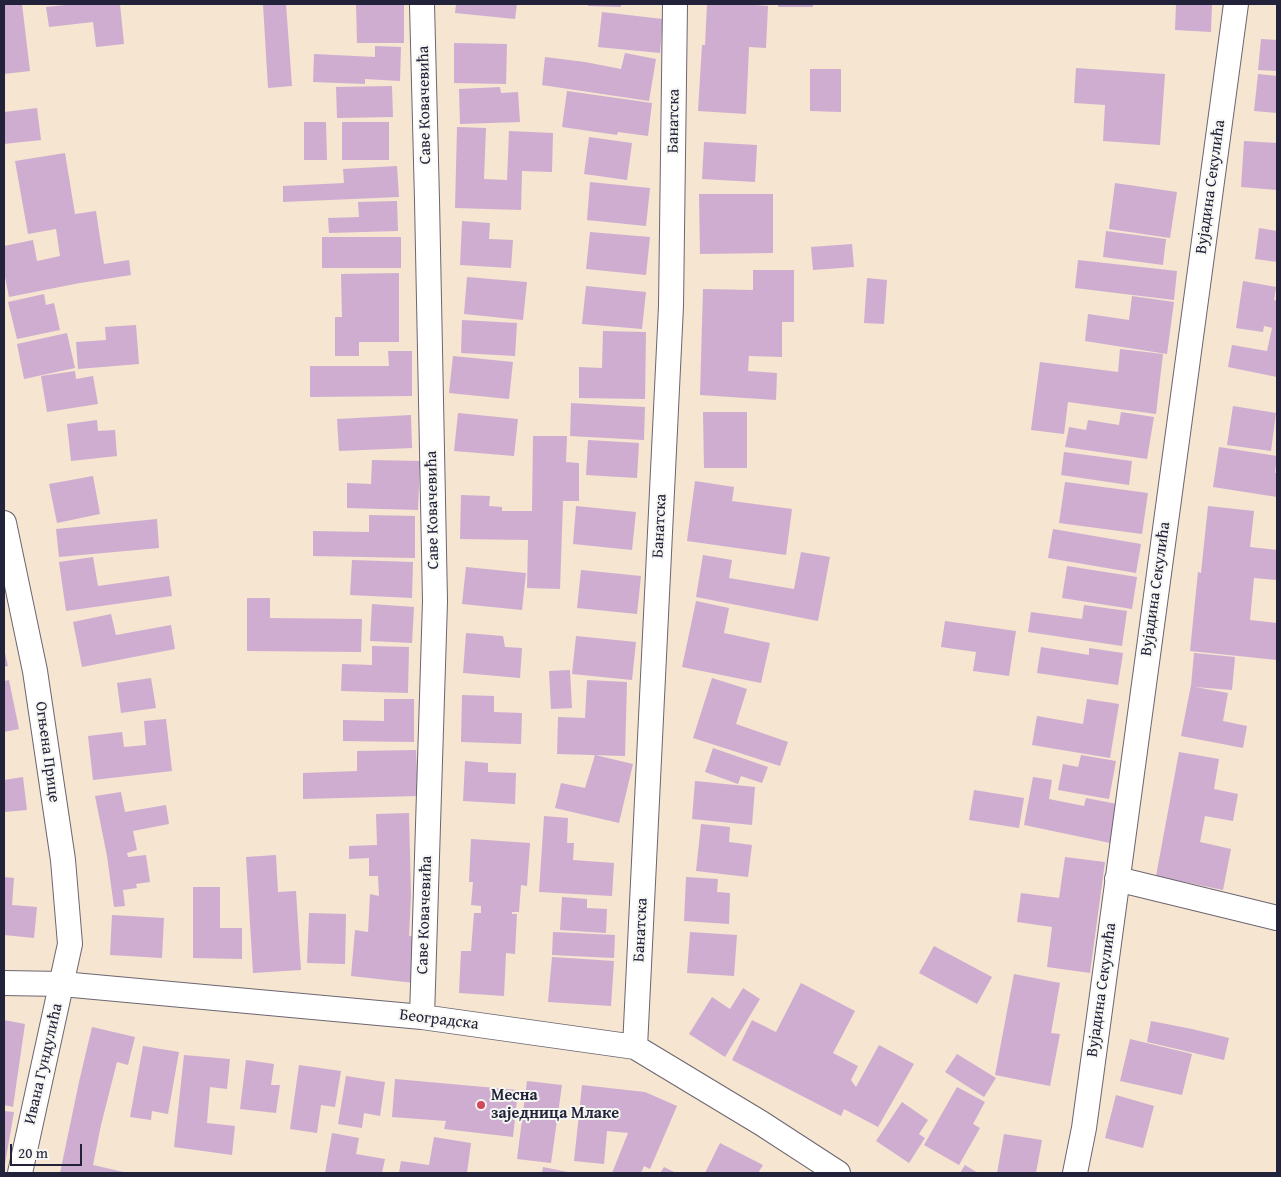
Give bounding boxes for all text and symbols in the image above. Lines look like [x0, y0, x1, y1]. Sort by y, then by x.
street label: Саве Ковачевића [414, 46, 436, 164]
street label: Банатска [664, 89, 684, 153]
street label: Вујадина Секулића [1192, 119, 1230, 255]
street label: Саве Ковачевића [422, 451, 444, 569]
street label: Банатска [649, 493, 671, 559]
street label: Вујадина Секулића [1137, 521, 1175, 657]
street label: Огњена Прице [30, 700, 64, 804]
street label: Саве Ковачевића [413, 855, 437, 975]
street label: Банатска [630, 897, 652, 963]
street label: Вујадина Секулића [1083, 922, 1121, 1058]
street label: Ивана Гундулића [21, 1002, 67, 1126]
street label: Београдска [398, 1006, 480, 1034]
place label: Месна заједница Млаке [491, 1086, 619, 1124]
marker: Месна заједница Млаке [475, 1099, 487, 1111]
scale bar [12, 1134, 85, 1166]
text: 20 m [18, 1142, 48, 1163]

